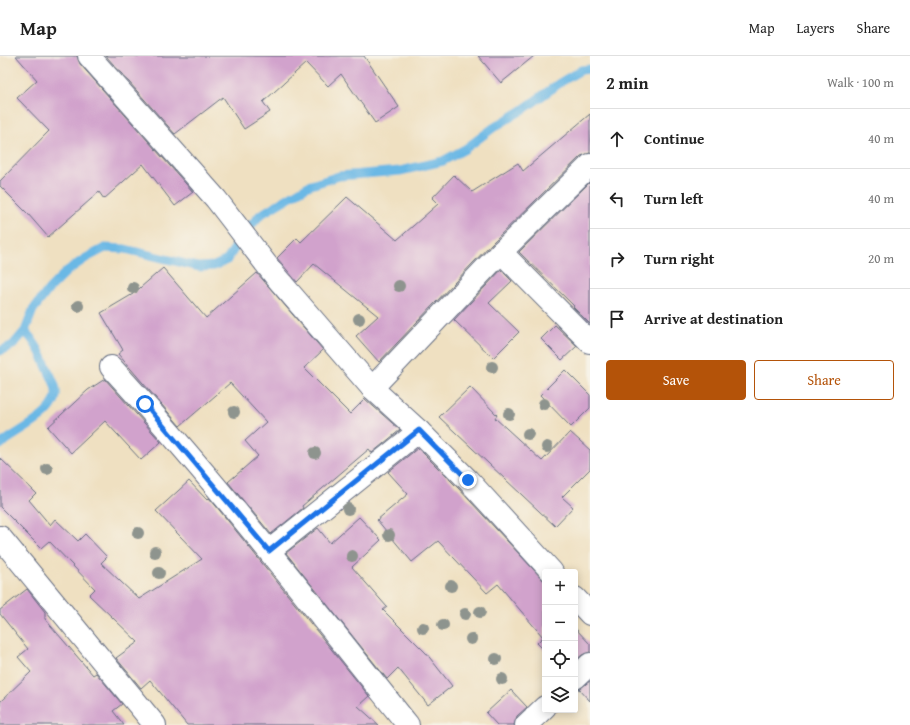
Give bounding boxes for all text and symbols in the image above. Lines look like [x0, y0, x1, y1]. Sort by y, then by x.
text: Map [20, 14, 57, 42]
text: Map [749, 18, 775, 38]
text: Layers [797, 18, 835, 38]
text: Share [857, 18, 890, 38]
text: 2 min [606, 70, 648, 95]
text: Walk · 100 m [827, 73, 894, 92]
icon: ahead [606, 128, 628, 150]
text: Continue [644, 128, 705, 149]
text: 40 m [868, 129, 894, 148]
icon: left [606, 188, 628, 210]
text: Turn left [644, 188, 703, 209]
text: 40 m [868, 189, 894, 208]
icon: right [606, 248, 628, 270]
text: Turn right [644, 248, 715, 269]
text: 20 m [868, 249, 894, 268]
icon: arrive [606, 308, 628, 330]
text: Arrive at destination [644, 308, 783, 329]
button: Save [606, 360, 746, 400]
button: Share [754, 360, 894, 400]
route start [136, 395, 154, 413]
route end [459, 471, 477, 489]
map controls [542, 569, 578, 713]
button: + [542, 569, 578, 605]
button: − [542, 605, 578, 641]
button: locate [542, 641, 578, 677]
button: layers [542, 677, 578, 713]

